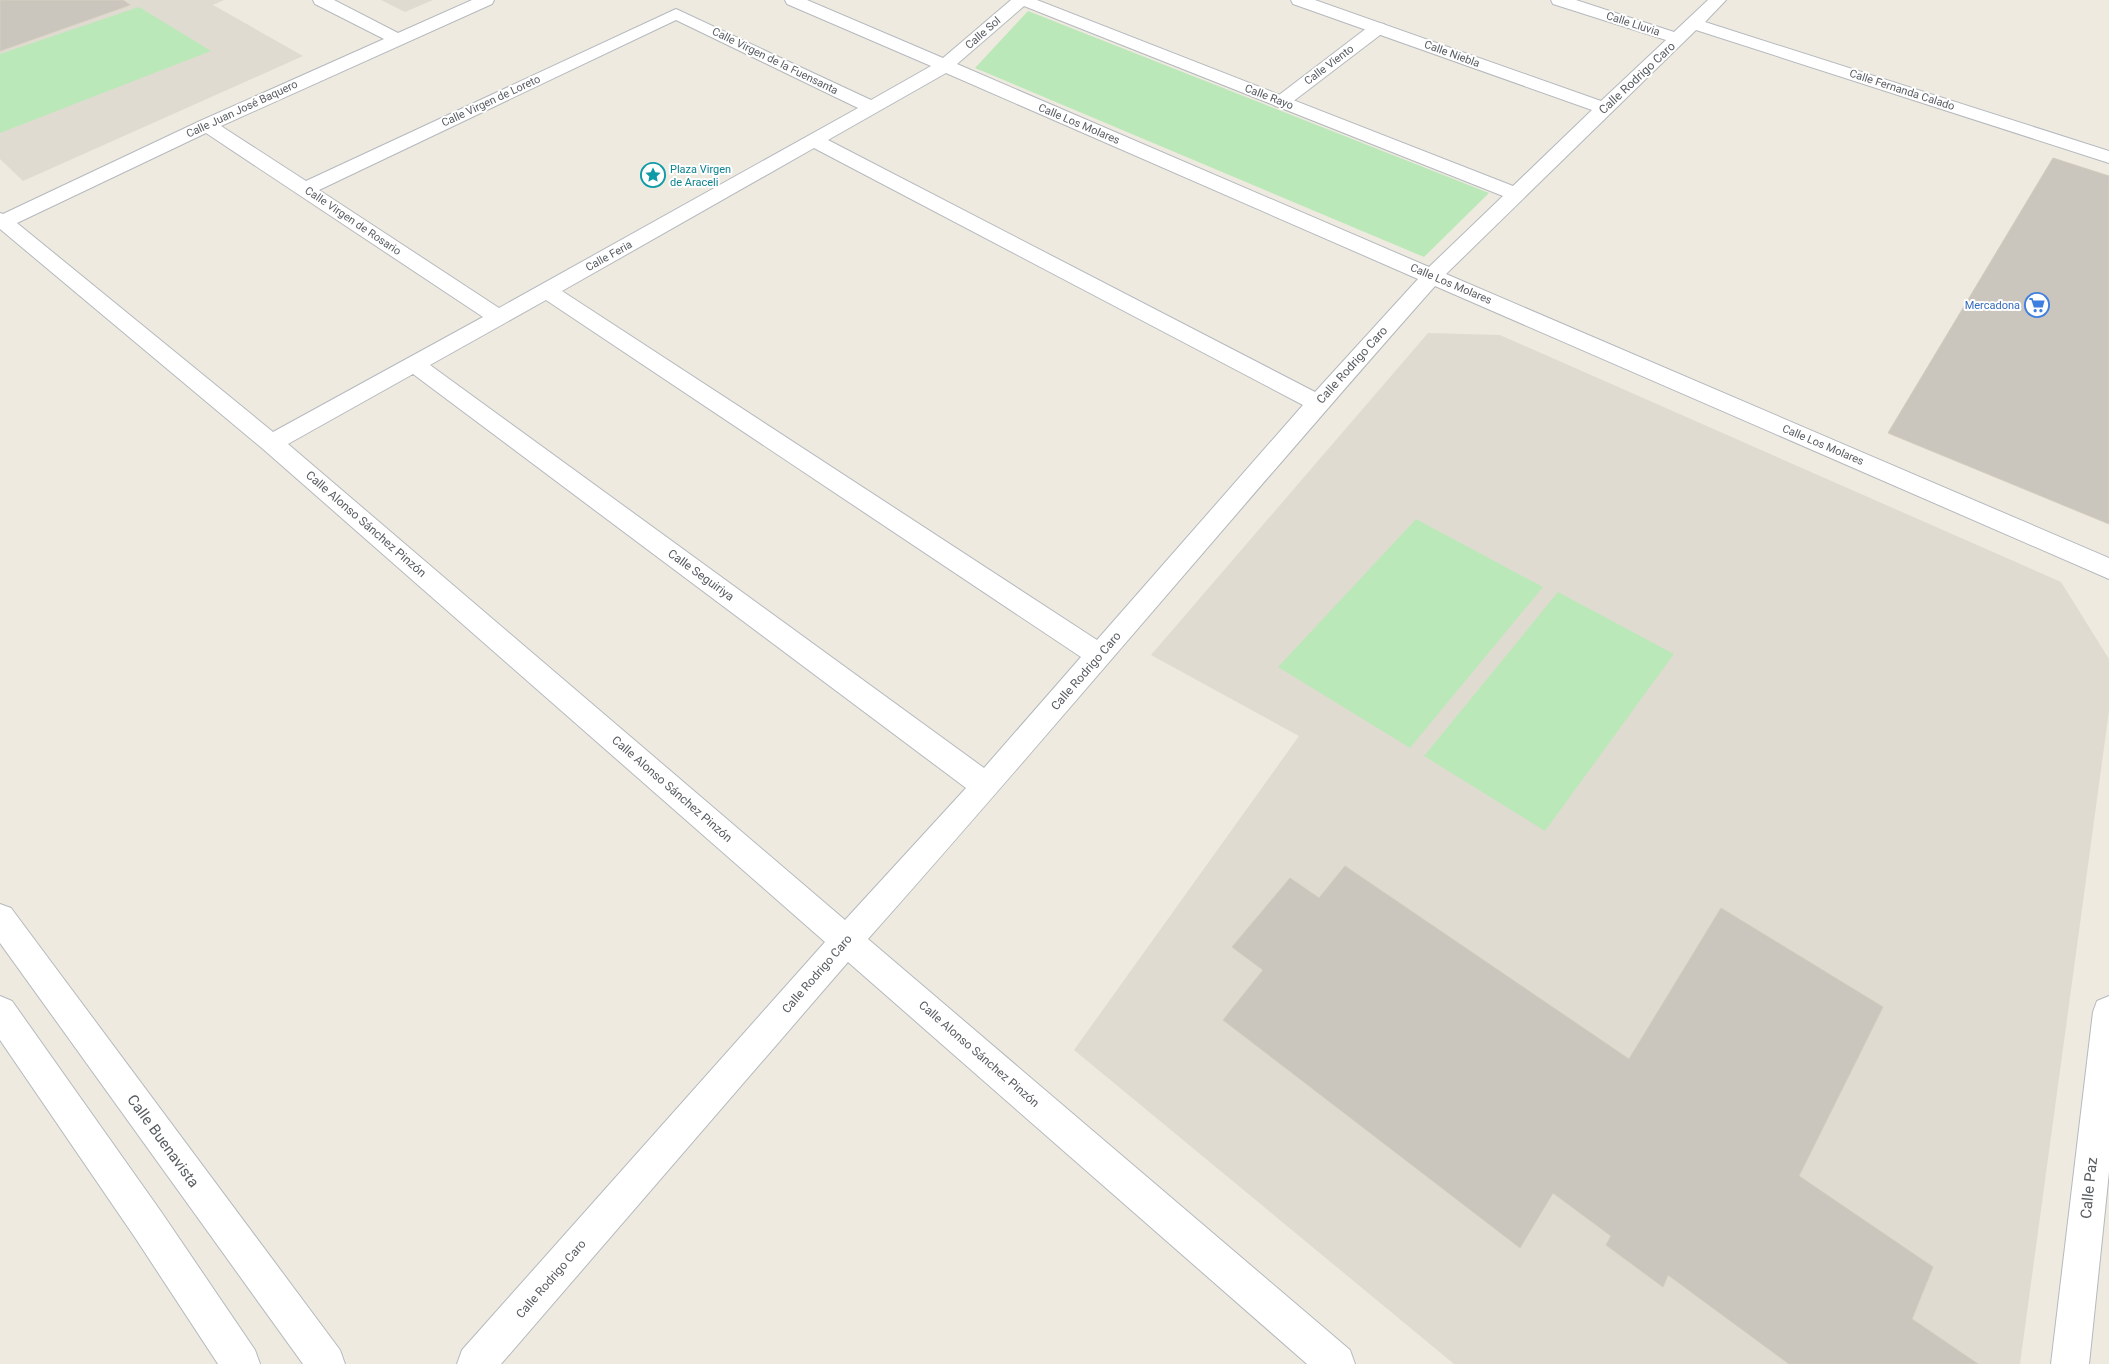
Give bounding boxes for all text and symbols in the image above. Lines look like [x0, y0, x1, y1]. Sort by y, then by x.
street label: Calle Lluvia [1604, 9, 1662, 39]
street label: Calle Sol [963, 14, 1003, 52]
street label: Calle Virgen de la Fuensanta [710, 25, 840, 97]
street label: Calle Niebla [1422, 38, 1482, 70]
street label: Calle Rodrigo Caro [1596, 39, 1678, 117]
street label: Calle Viento [1302, 42, 1356, 88]
street label: Calle Fernanda Calado [1848, 67, 1956, 113]
street label: Calle Virgen de Loreto [440, 72, 542, 130]
street label: Calle Juan José Baquero [184, 77, 300, 141]
street label: Calle Rayo [1243, 82, 1295, 112]
street label: Calle Los Molares [1036, 101, 1122, 147]
place icon: Plaza Virgen de Araceli [640, 162, 666, 188]
place label: Plaza Virgen de Araceli [670, 163, 731, 189]
street label: Calle Virgen de Rosario [302, 184, 404, 258]
street label: Calle Feria [583, 238, 635, 274]
street label: Calle Los Molares [1408, 261, 1494, 307]
supermarket icon: Mercadona [2024, 292, 2050, 318]
place label: Mercadona [1965, 299, 2020, 312]
street label: Calle Rodrigo Caro [1314, 323, 1390, 407]
street label: Calle Los Molares [1780, 422, 1866, 468]
street label: Calle Alonso Sánchez Pinzón [303, 468, 429, 580]
street label: Calle Seguiriya [665, 546, 737, 604]
street label: Calle Rodrigo Caro [1048, 629, 1124, 713]
street label: Calle Alonso Sánchez Pinzón [609, 733, 735, 845]
street label: Calle Rodrigo Caro [779, 932, 855, 1016]
street label: Calle Alonso Sánchez Pinzón [916, 998, 1042, 1110]
street label: Calle Buenavista [123, 1091, 203, 1191]
street label: Calle Paz [2077, 1156, 2101, 1220]
street label: Calle Rodrigo Caro [513, 1237, 589, 1321]

